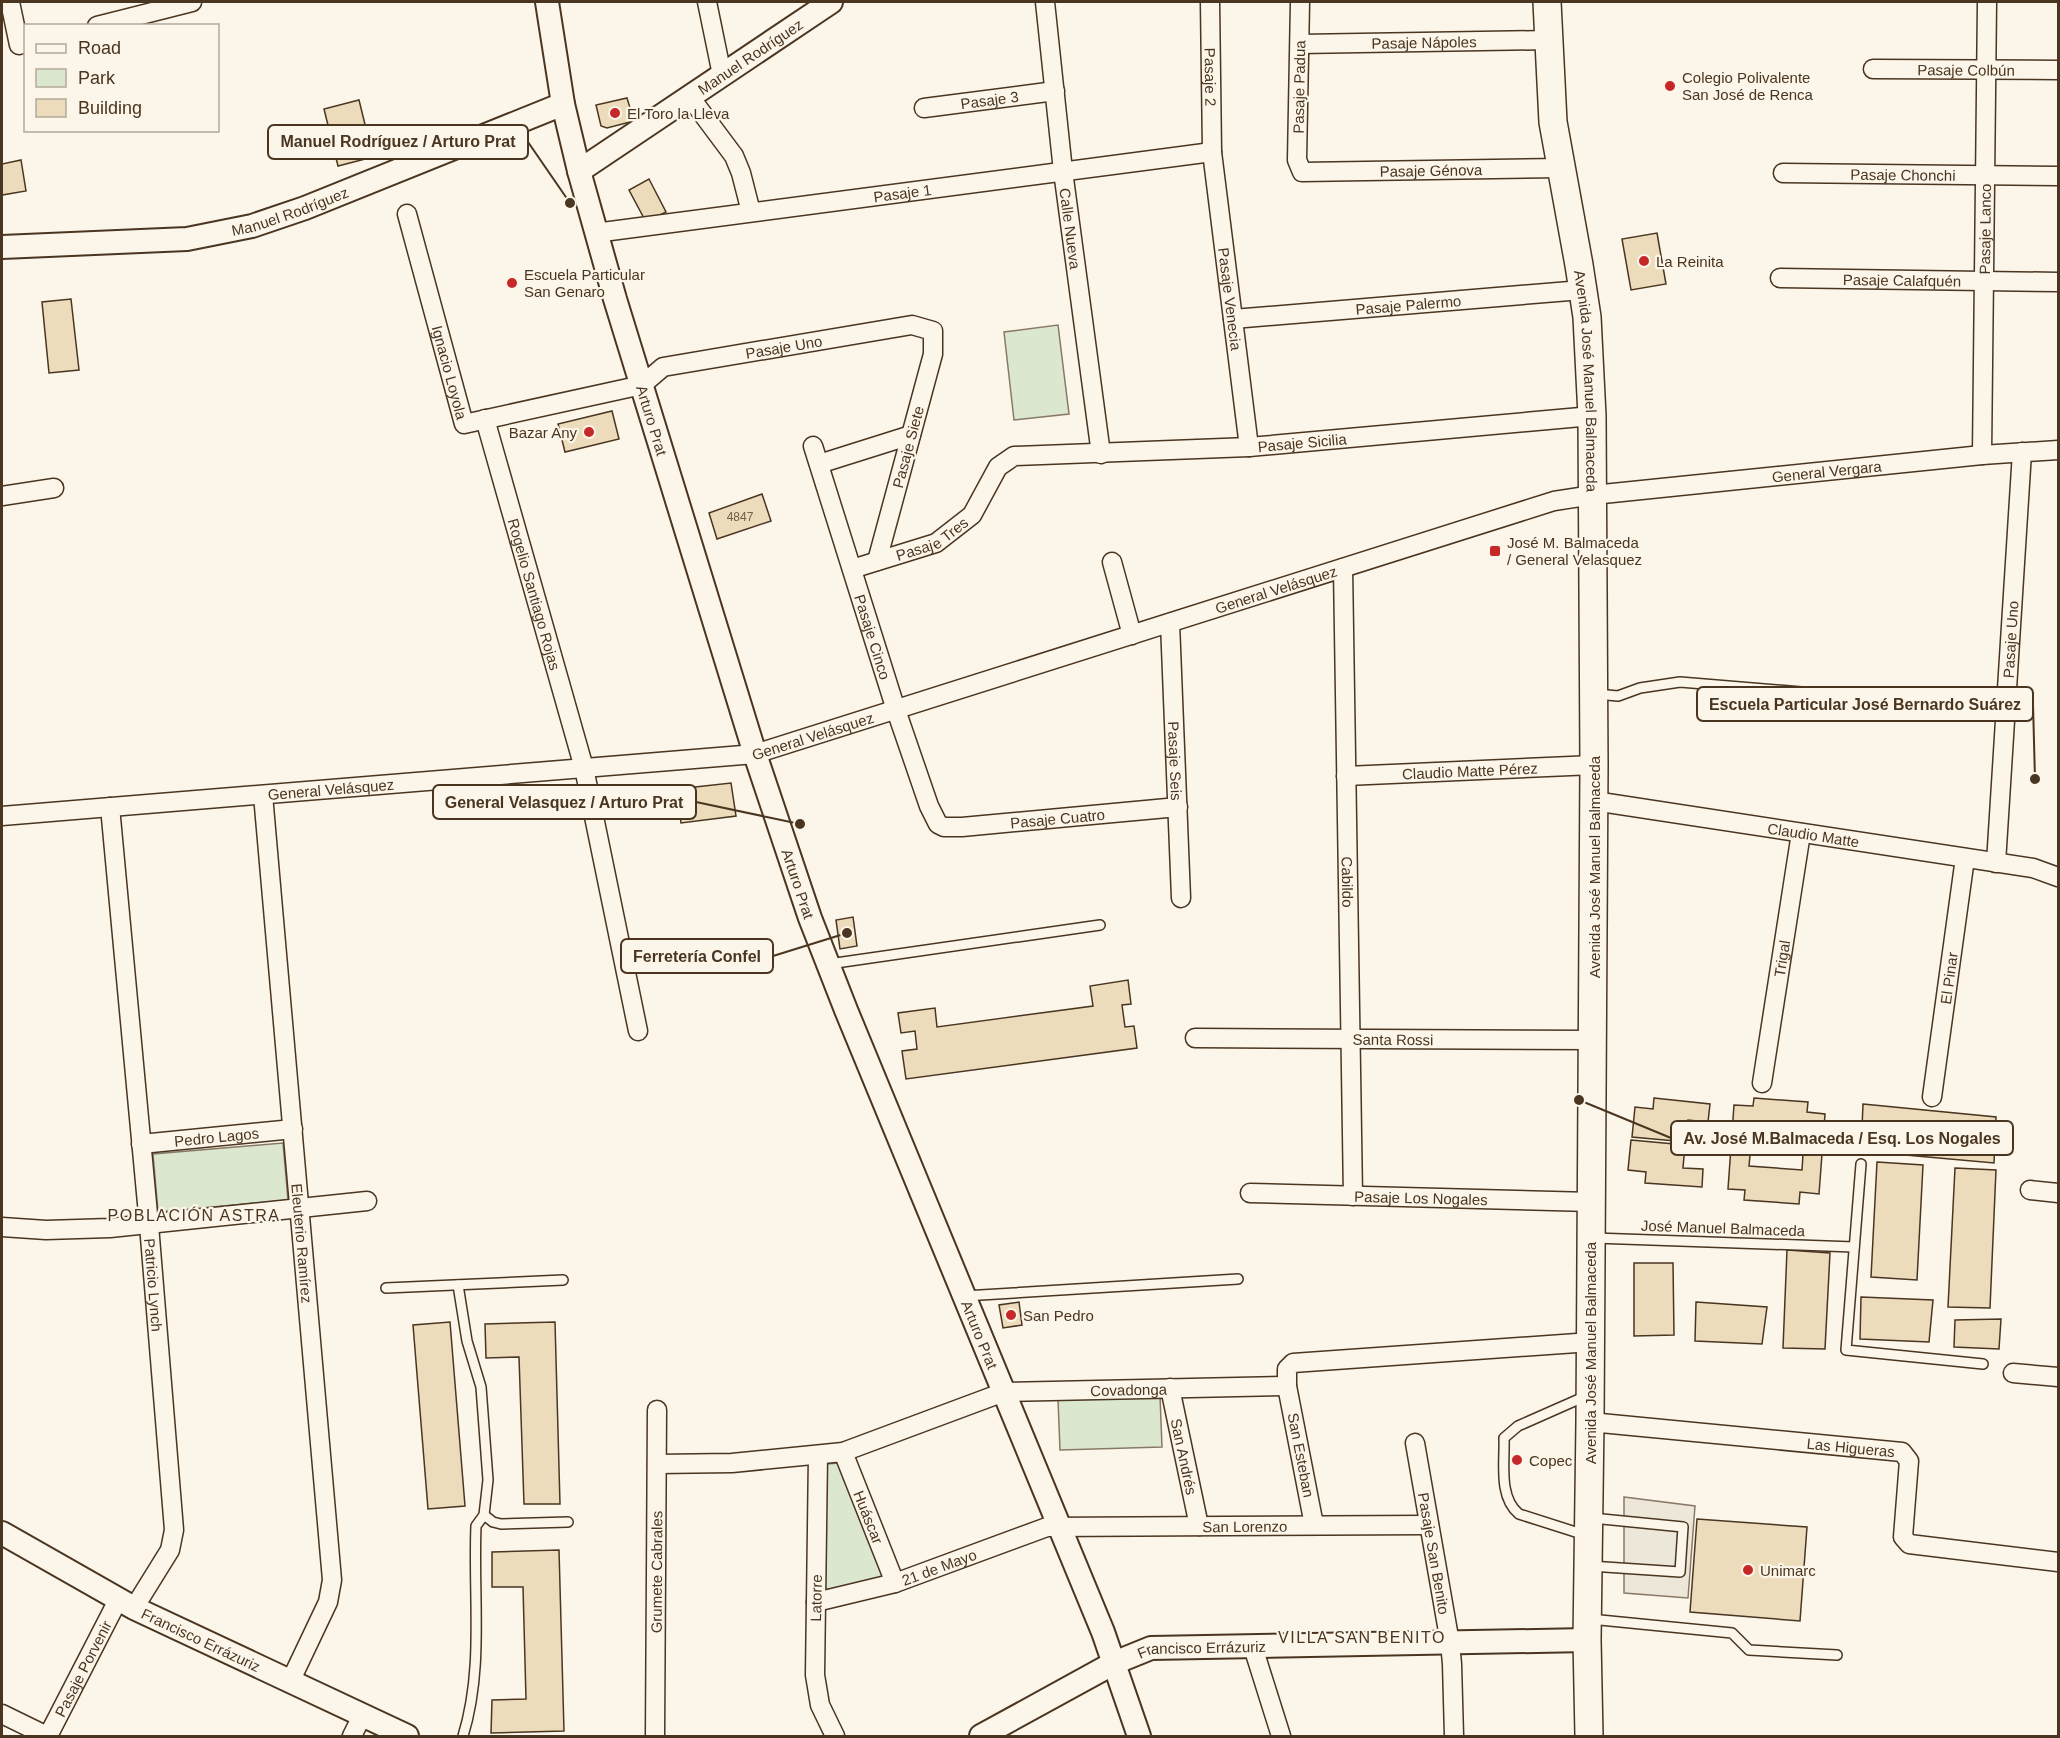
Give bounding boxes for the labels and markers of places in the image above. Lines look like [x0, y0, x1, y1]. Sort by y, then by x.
place label: Colegio Polivalente San José de Renca [1682, 69, 1814, 103]
marker: Colegio Polivalente San José de Renca [1663, 79, 1677, 93]
place label: El Toro la Lleva [627, 105, 730, 122]
marker: El Toro la Lleva [608, 106, 622, 120]
callout: Manuel Rodríguez / Arturo Prat [268, 125, 528, 159]
place label: La Reinita [1656, 253, 1724, 270]
marker: La Reinita [1637, 254, 1651, 268]
place label: Escuela Particular San Genaro [524, 266, 645, 300]
marker: Escuela Particular San Genaro [505, 276, 519, 290]
place label: Bazar Any [509, 424, 577, 441]
marker: Bazar Any [582, 425, 596, 439]
place label: José M. Balmaceda / General Velasquez [1507, 534, 1642, 568]
marker: José M. Balmaceda / General Velasquez [1488, 544, 1502, 558]
callout: Escuela Particular José Bernardo Suárez [1697, 687, 2033, 721]
callout: General Velasquez / Arturo Prat [433, 785, 696, 819]
callout: Ferretería Confel [621, 939, 773, 973]
callout: Av. José M.Balmaceda / Esq. Los Nogales [1671, 1121, 2013, 1155]
place label: San Pedro [1023, 1307, 1094, 1324]
marker: San Pedro [1004, 1308, 1018, 1322]
place label: Copec [1529, 1452, 1573, 1469]
marker: Copec [1510, 1453, 1524, 1467]
place label: Unimarc [1760, 1562, 1816, 1579]
marker: Unimarc [1741, 1563, 1755, 1577]

